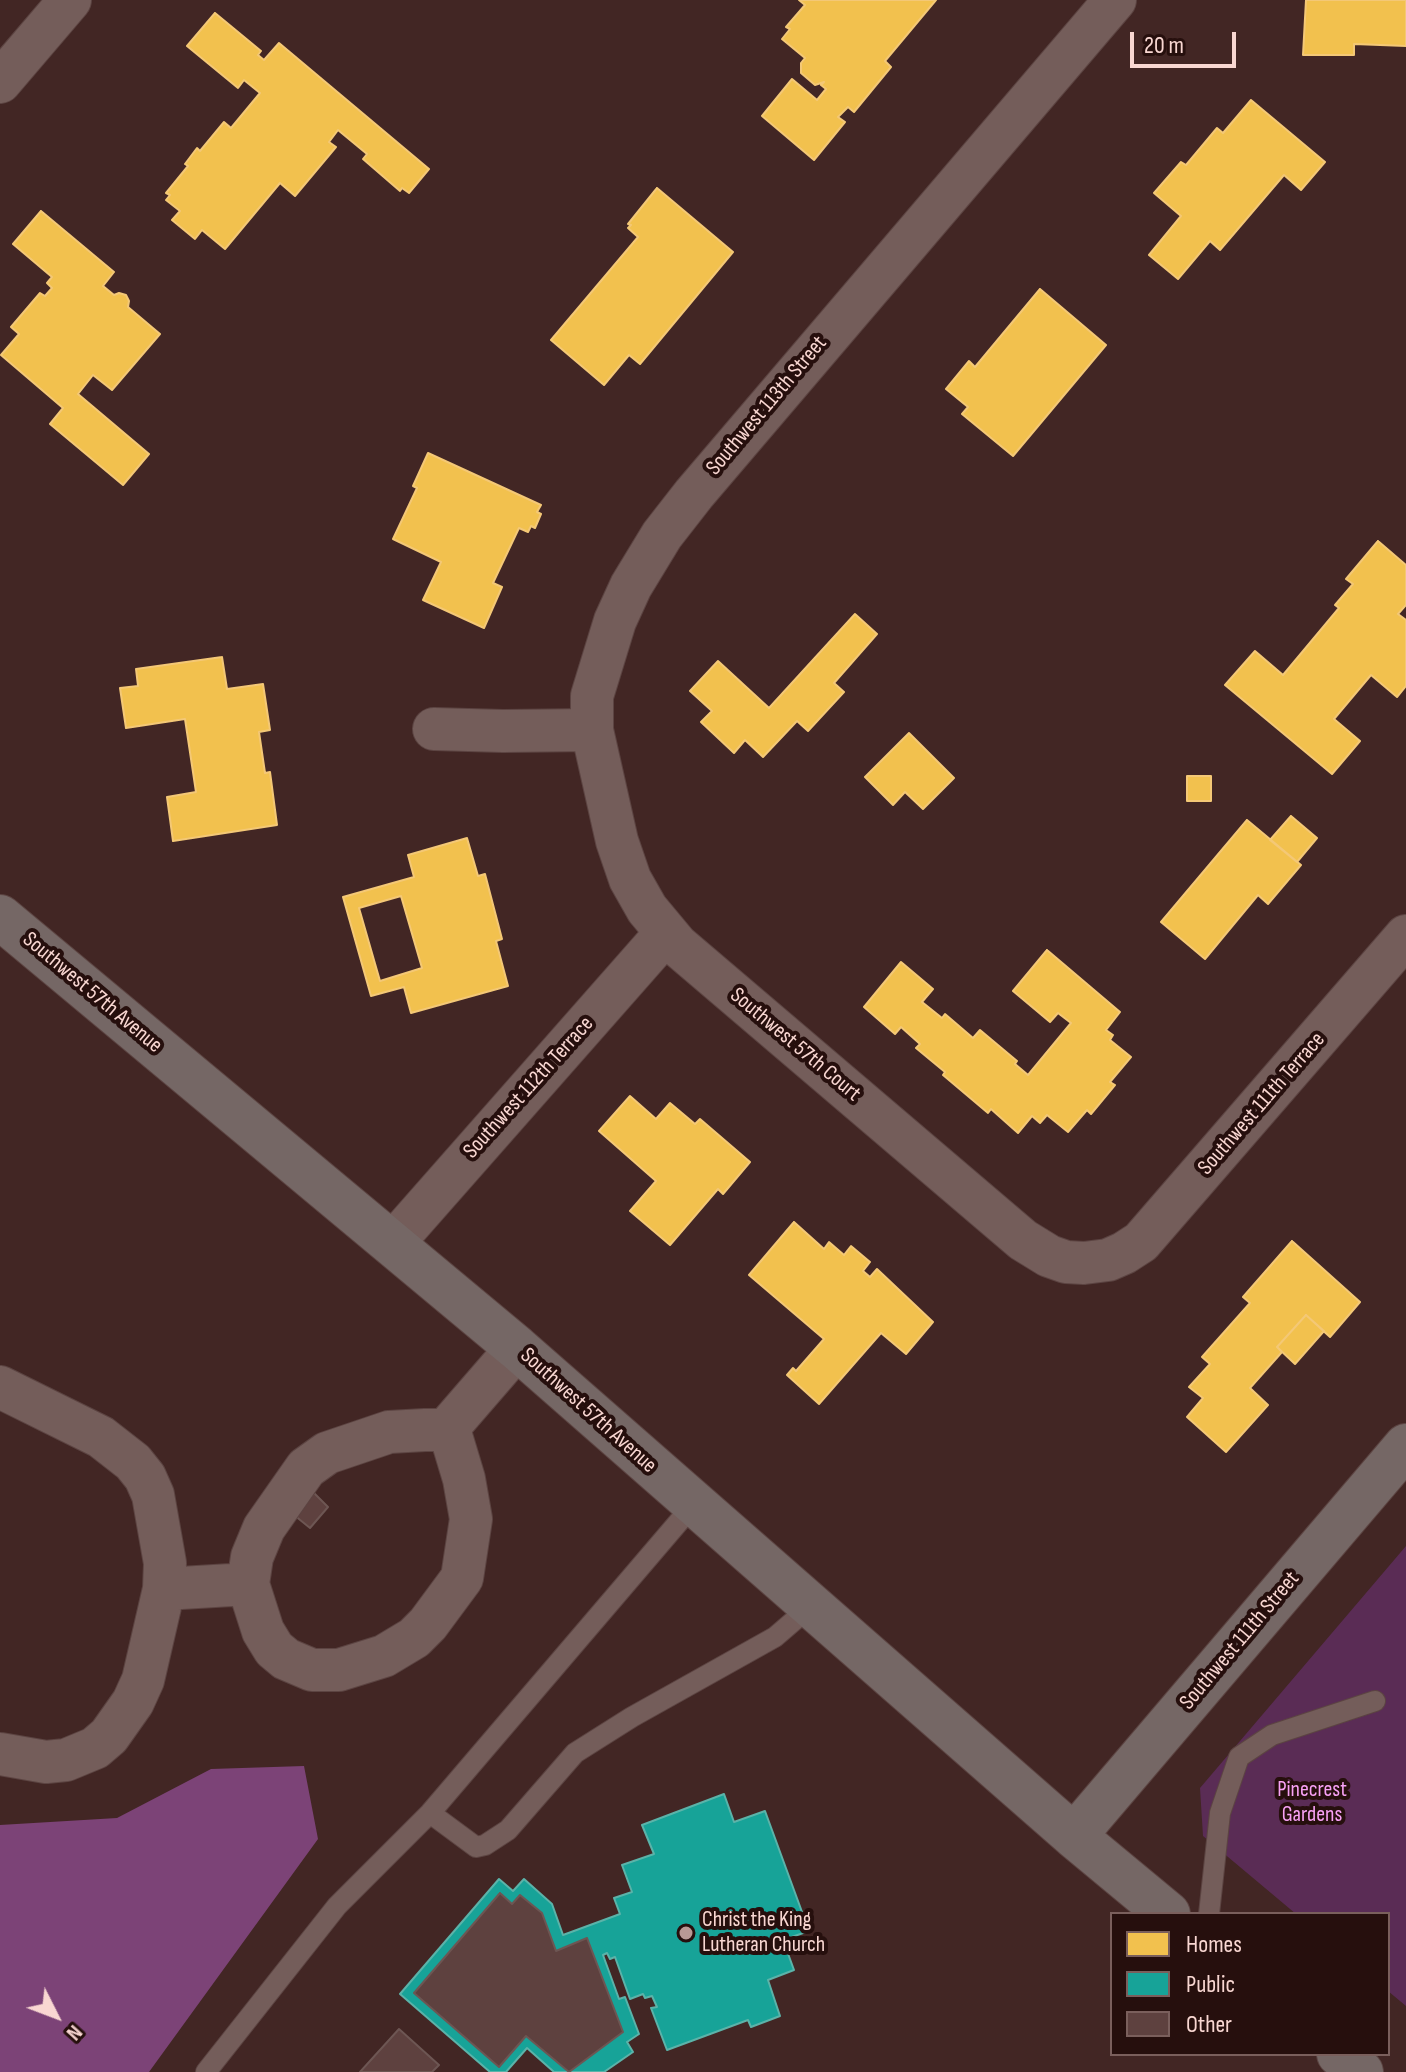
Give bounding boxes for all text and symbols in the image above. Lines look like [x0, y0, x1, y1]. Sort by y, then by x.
scale bar [1134, 16, 1240, 66]
text: 20 m [1144, 31, 1184, 60]
street label: Southwest 113th Street [701, 331, 833, 481]
street label: Southwest 57th Avenue [17, 927, 167, 1059]
street label: Southwest 57th Court [724, 983, 866, 1107]
street label: Southwest 112th Terrace [458, 1012, 600, 1164]
street label: Southwest 111th Terrace [1193, 1027, 1331, 1181]
street label: Southwest 57th Avenue [514, 1343, 662, 1479]
street label: Southwest 111th Street [1175, 1567, 1305, 1715]
park label: Pinecrest Gardens [1277, 1777, 1347, 1828]
place label: Christ the King Lutheran Church [702, 1907, 825, 1958]
legend [1110, 1912, 1390, 2056]
marker: Christ the King Lutheran Church [677, 1924, 695, 1942]
text: Homes [1186, 1930, 1242, 1959]
text: Public [1186, 1970, 1235, 1999]
north arrow [16, 1976, 96, 2056]
text: Other [1186, 2010, 1232, 2039]
text: N [60, 2019, 88, 2046]

